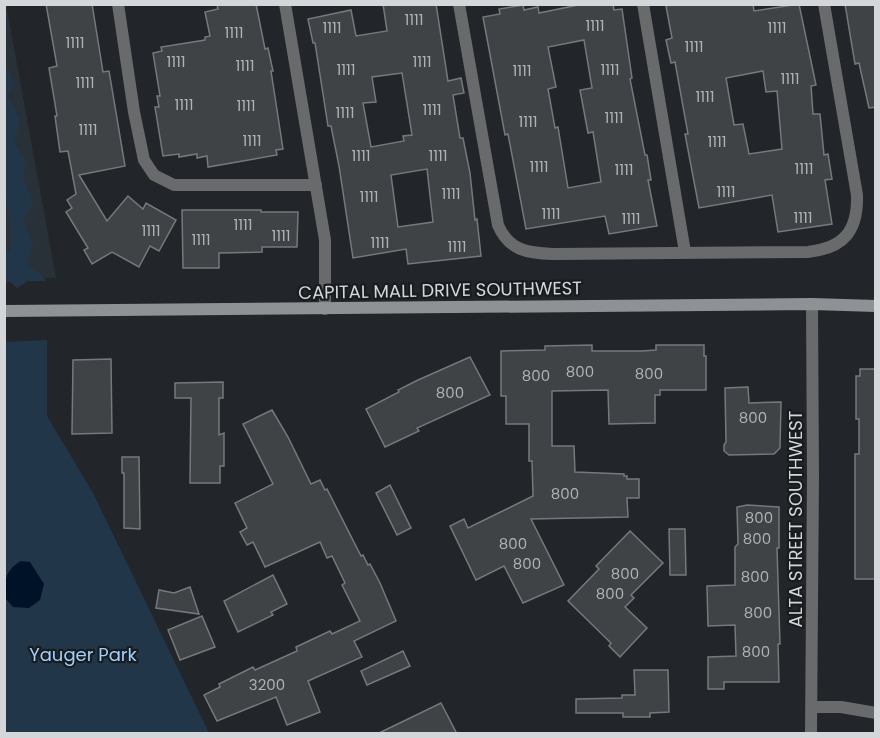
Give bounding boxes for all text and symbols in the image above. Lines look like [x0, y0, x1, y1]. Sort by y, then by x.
house number: 1111 [404, 9, 424, 30]
house number: 1111 [585, 15, 605, 36]
house number: 1111 [322, 17, 342, 38]
house number: 1111 [767, 17, 787, 38]
house number: 1111 [224, 22, 244, 43]
house number: 1111 [65, 32, 85, 53]
house number: 1111 [684, 36, 704, 57]
house number: 1111 [166, 51, 186, 72]
house number: 1111 [412, 51, 432, 72]
house number: 1111 [235, 55, 255, 76]
house number: 1111 [336, 59, 356, 80]
house number: 1111 [600, 59, 620, 80]
house number: 1111 [512, 60, 532, 81]
house number: 1111 [780, 68, 800, 89]
house number: 1111 [75, 72, 95, 93]
house number: 1111 [695, 86, 715, 107]
house number: 1111 [174, 94, 194, 115]
house number: 1111 [236, 95, 256, 116]
house number: 1111 [422, 99, 442, 120]
house number: 1111 [335, 102, 355, 123]
house number: 1111 [604, 107, 624, 128]
house number: 1111 [518, 111, 538, 132]
house number: 1111 [78, 119, 98, 140]
house number: 1111 [242, 130, 262, 151]
house number: 1111 [707, 131, 727, 152]
house number: 1111 [351, 145, 371, 166]
house number: 1111 [428, 145, 448, 166]
house number: 1111 [529, 156, 549, 177]
house number: 1111 [794, 158, 814, 179]
house number: 1111 [614, 159, 634, 180]
house number: 1111 [716, 181, 736, 202]
house number: 1111 [441, 183, 461, 204]
house number: 1111 [359, 186, 379, 207]
house number: 1111 [541, 203, 561, 224]
house number: 1111 [793, 207, 813, 228]
house number: 1111 [621, 208, 641, 229]
house number: 1111 [233, 214, 253, 235]
house number: 1111 [141, 220, 161, 241]
house number: 1111 [271, 225, 291, 246]
house number: 1111 [191, 229, 211, 250]
house number: 1111 [370, 232, 390, 253]
house number: 1111 [447, 236, 467, 257]
street label: CAPITAL MALL DRIVE SOUTHWEST [298, 275, 582, 305]
house number: 800 [566, 361, 594, 382]
house number: 800 [635, 363, 663, 384]
house number: 800 [522, 365, 550, 386]
house number: 800 [436, 382, 464, 403]
house number: 800 [739, 407, 767, 428]
street label: ALTA STREET SOUTHWEST [783, 410, 808, 628]
house number: 800 [551, 483, 579, 504]
house number: 800 [745, 507, 773, 528]
house number: 800 [743, 528, 771, 549]
house number: 800 [499, 533, 527, 554]
house number: 800 [513, 553, 541, 574]
house number: 800 [611, 563, 639, 584]
house number: 800 [741, 566, 769, 587]
house number: 800 [596, 583, 624, 604]
house number: 800 [744, 602, 772, 623]
house number: 800 [742, 641, 770, 662]
park label: Yauger Park [29, 642, 138, 667]
house number: 3200 [249, 674, 285, 695]

